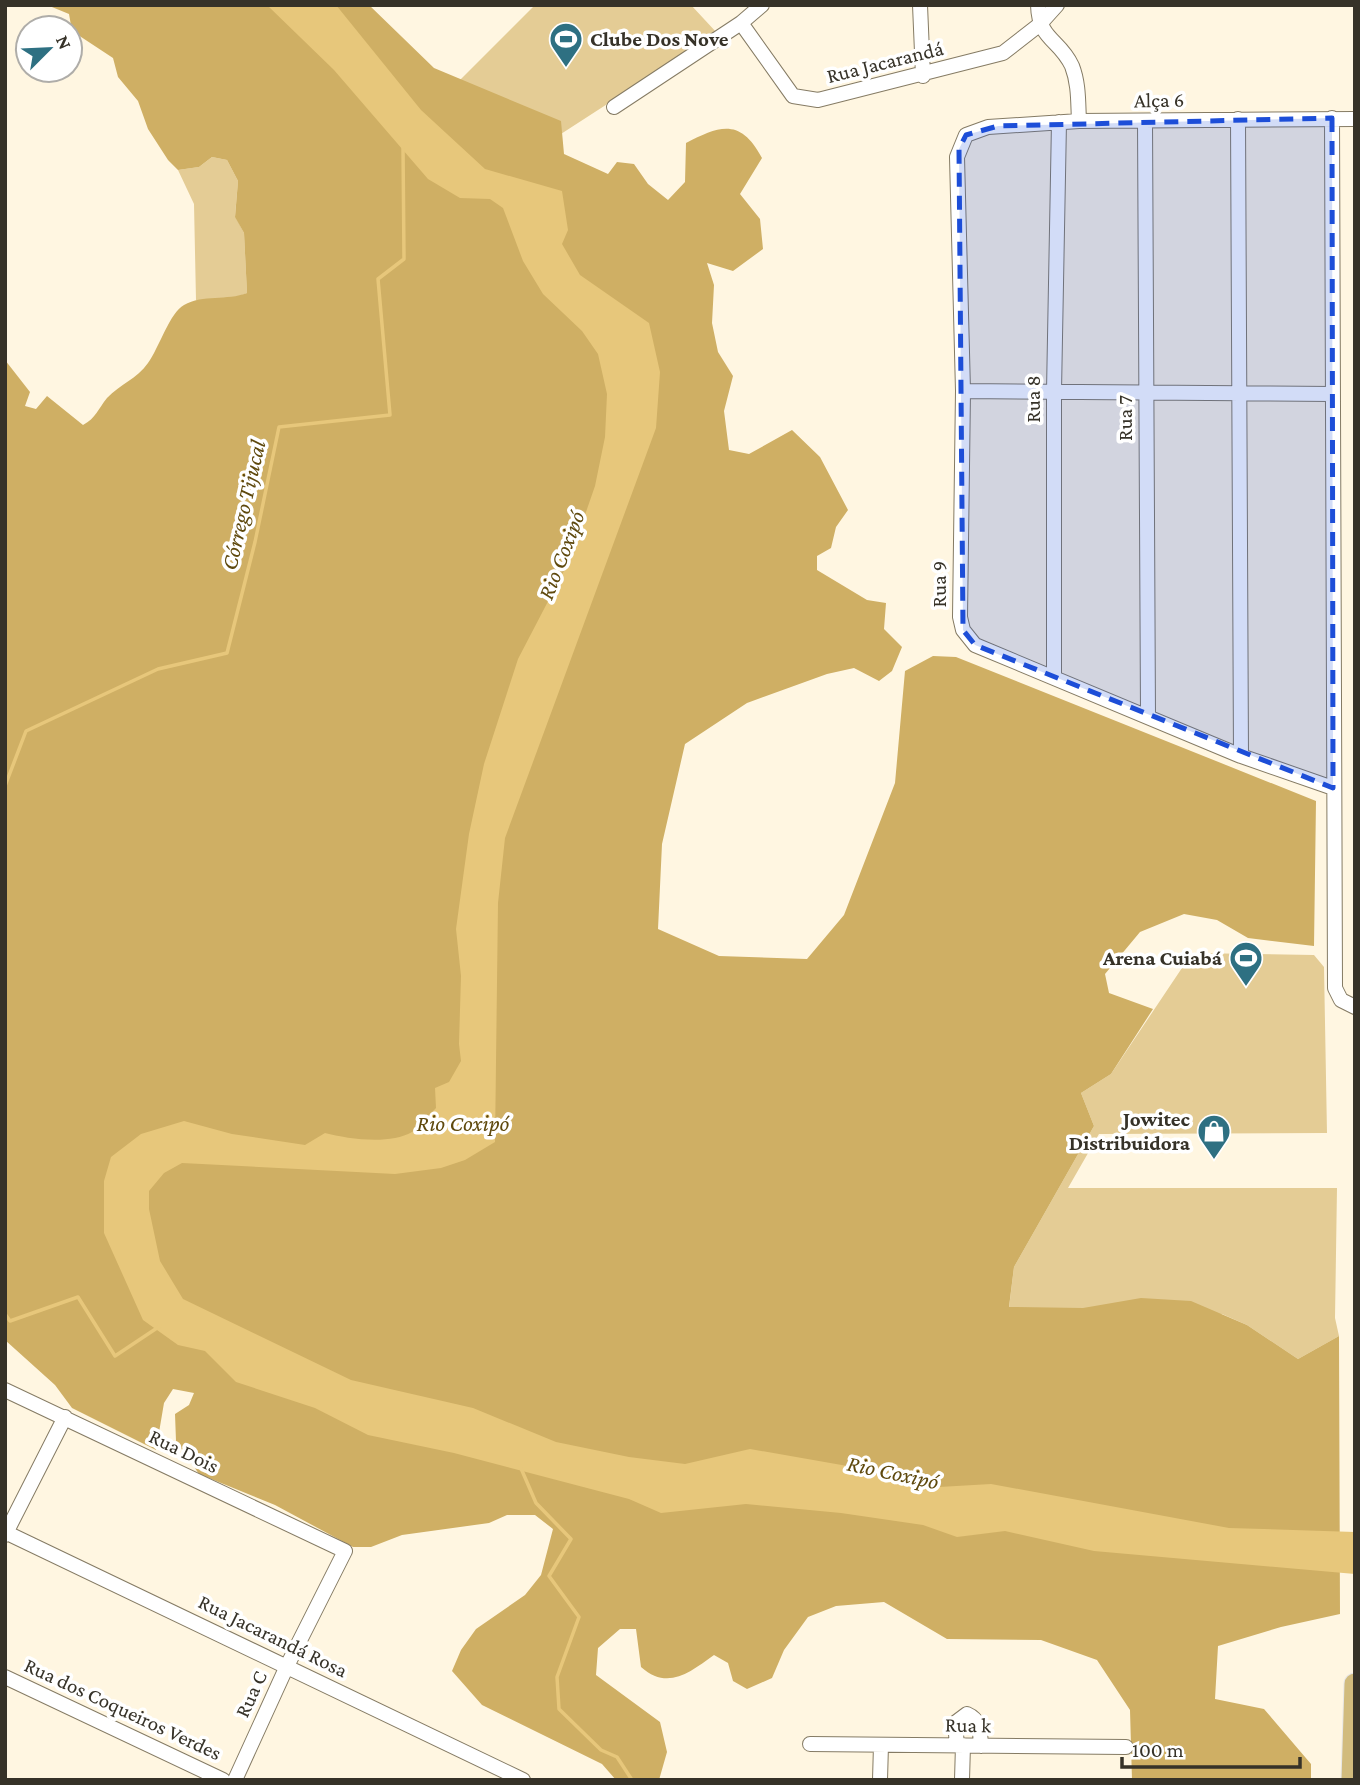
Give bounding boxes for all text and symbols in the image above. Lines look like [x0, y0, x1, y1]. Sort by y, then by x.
north arrow [14, 14, 84, 84]
sports icon: Clube Dos Nove [547, 20, 585, 69]
place label: Clube Dos Nove [590, 27, 729, 51]
text: N [52, 32, 76, 53]
street label: Rua Jacarandá [824, 36, 946, 88]
street label: Alça 6 [1134, 88, 1184, 112]
street label: Rua 8 [1021, 375, 1045, 423]
street label: Rua 7 [1113, 395, 1137, 441]
water label: Córrego Tijucal [215, 437, 272, 573]
water label: Rio Coxipó [532, 506, 590, 603]
street label: Rua 9 [927, 561, 951, 607]
sports icon: Arena Cuiabá [1227, 939, 1265, 988]
place label: Arena Cuiabá [1102, 946, 1223, 970]
place label: Jowitec Distribuidora [1069, 1107, 1191, 1155]
water label: Rio Coxipó [417, 1110, 511, 1136]
shop icon: Jowitec Distribuidora [1195, 1112, 1233, 1161]
street label: Rua Dois [145, 1424, 223, 1478]
water label: Rio Coxipó [845, 1450, 942, 1495]
street label: Rua Jacarandá Rosa [194, 1589, 352, 1683]
street label: Rua dos Coqueiros Verdes [21, 1653, 225, 1765]
street label: Rua C [230, 1667, 272, 1721]
street label: Rua k [945, 1713, 991, 1737]
scale bar [1122, 1726, 1300, 1770]
text: 100 m [1132, 1738, 1184, 1762]

